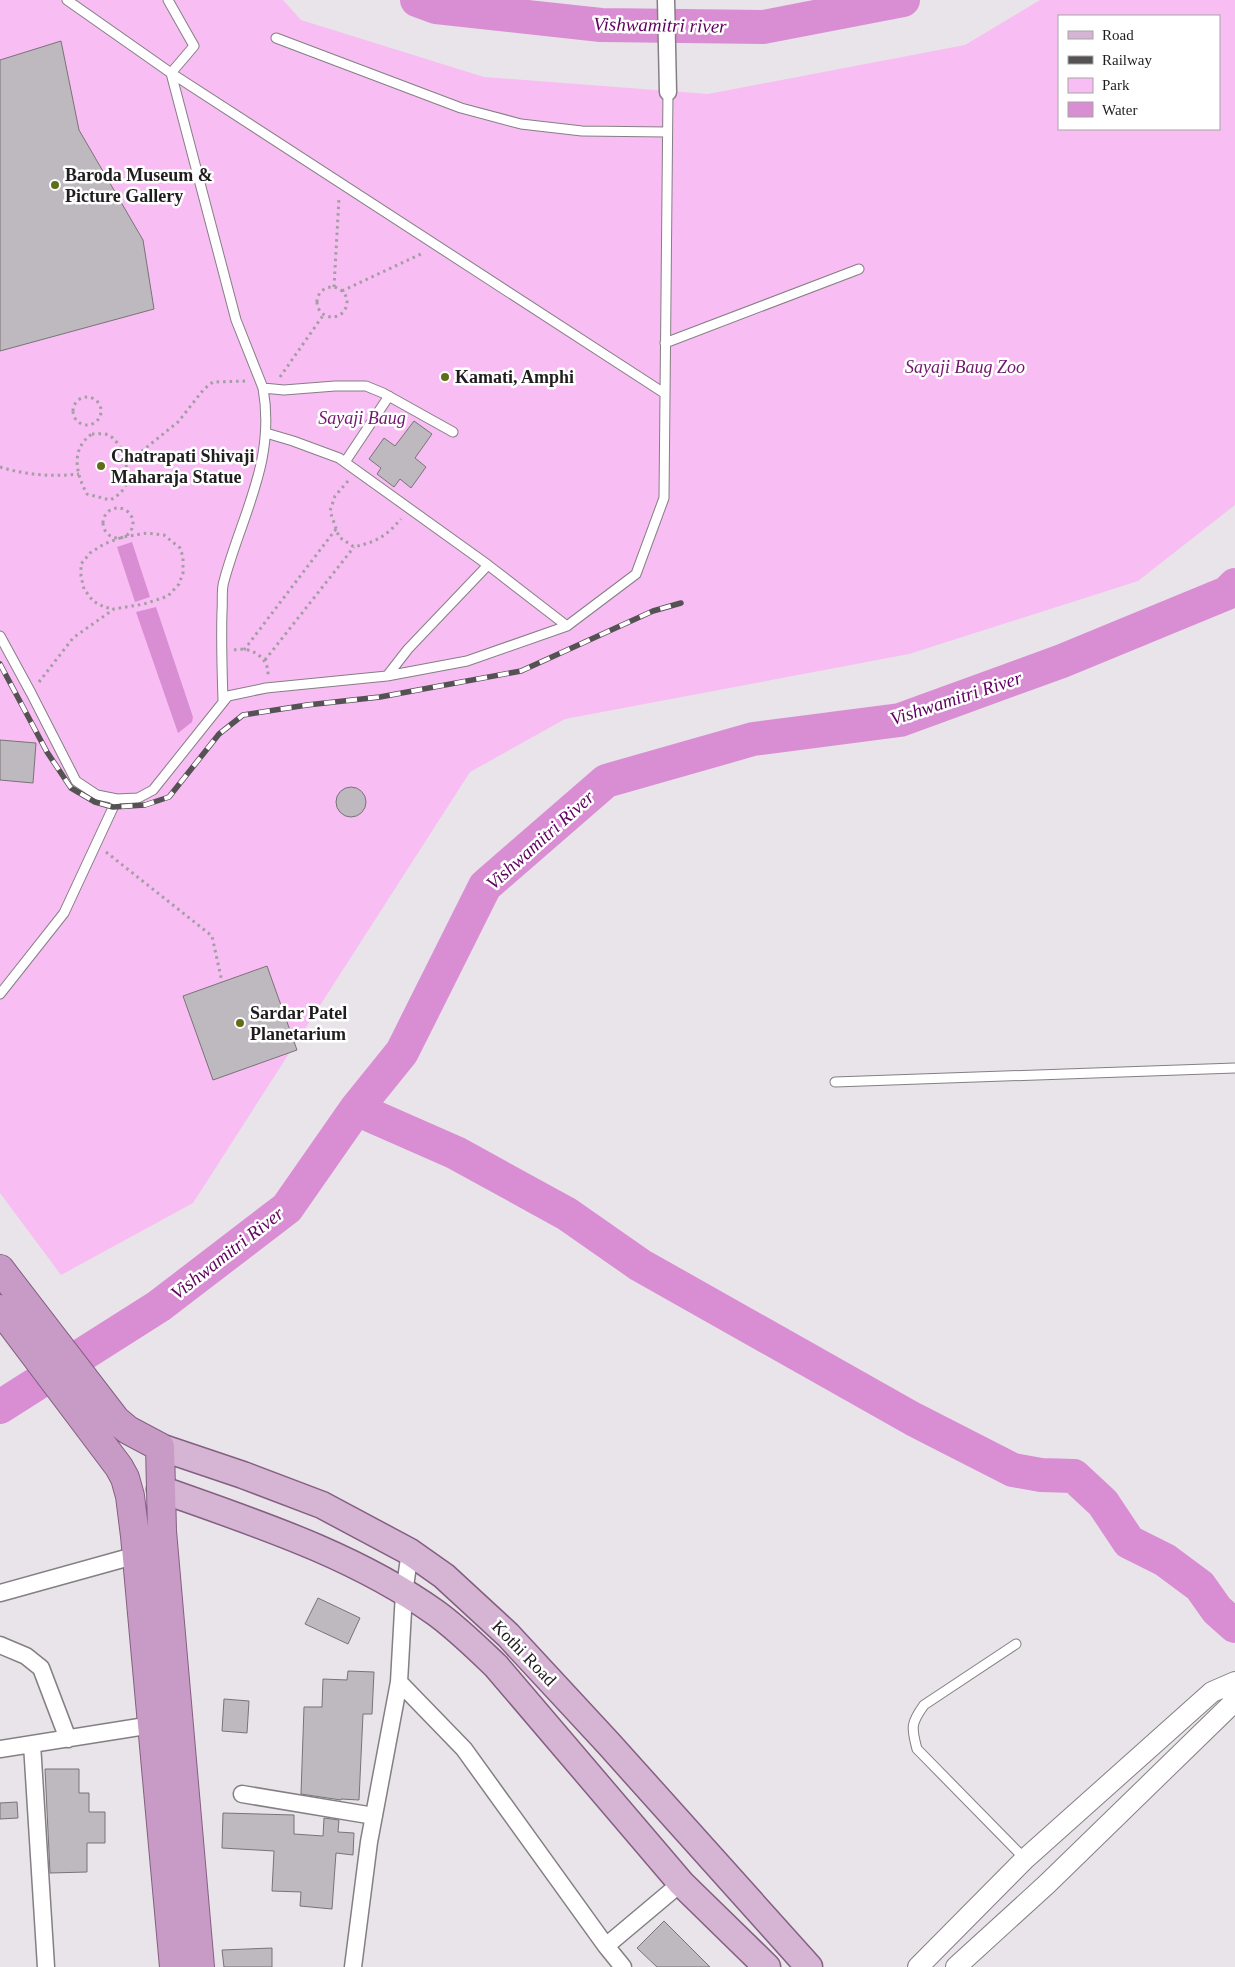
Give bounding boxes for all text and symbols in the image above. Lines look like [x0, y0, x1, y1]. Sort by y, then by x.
water label: Vishwamitri river [593, 13, 727, 37]
legend [1058, 15, 1220, 130]
text: Road [1102, 27, 1134, 43]
text: Railway [1102, 52, 1152, 68]
text: Park [1102, 77, 1130, 93]
text: Water [1102, 102, 1137, 118]
place label: Baroda Museum & Picture Gallery [65, 165, 213, 206]
marker: Baroda Museum & Picture Gallery [49, 179, 61, 191]
park label: Sayaji Baug Zoo [905, 357, 1025, 377]
place label: Kamati, Amphi [455, 367, 574, 387]
marker: Kamati, Amphi [439, 371, 451, 383]
park label: Sayaji Baug [318, 408, 406, 428]
place label: Chatrapati Shivaji Maharaja Statue [111, 446, 255, 487]
marker: Chatrapati Shivaji Maharaja Statue [95, 460, 107, 472]
water label: Vishwamitri River [887, 667, 1025, 729]
water label: Vishwamitri River [482, 786, 599, 894]
place label: Sardar Patel Planetarium [250, 1003, 347, 1044]
marker: Sardar Patel Planetarium [234, 1017, 246, 1029]
water label: Vishwamitri River [166, 1202, 288, 1304]
street label: Kothi Road [488, 1616, 560, 1690]

